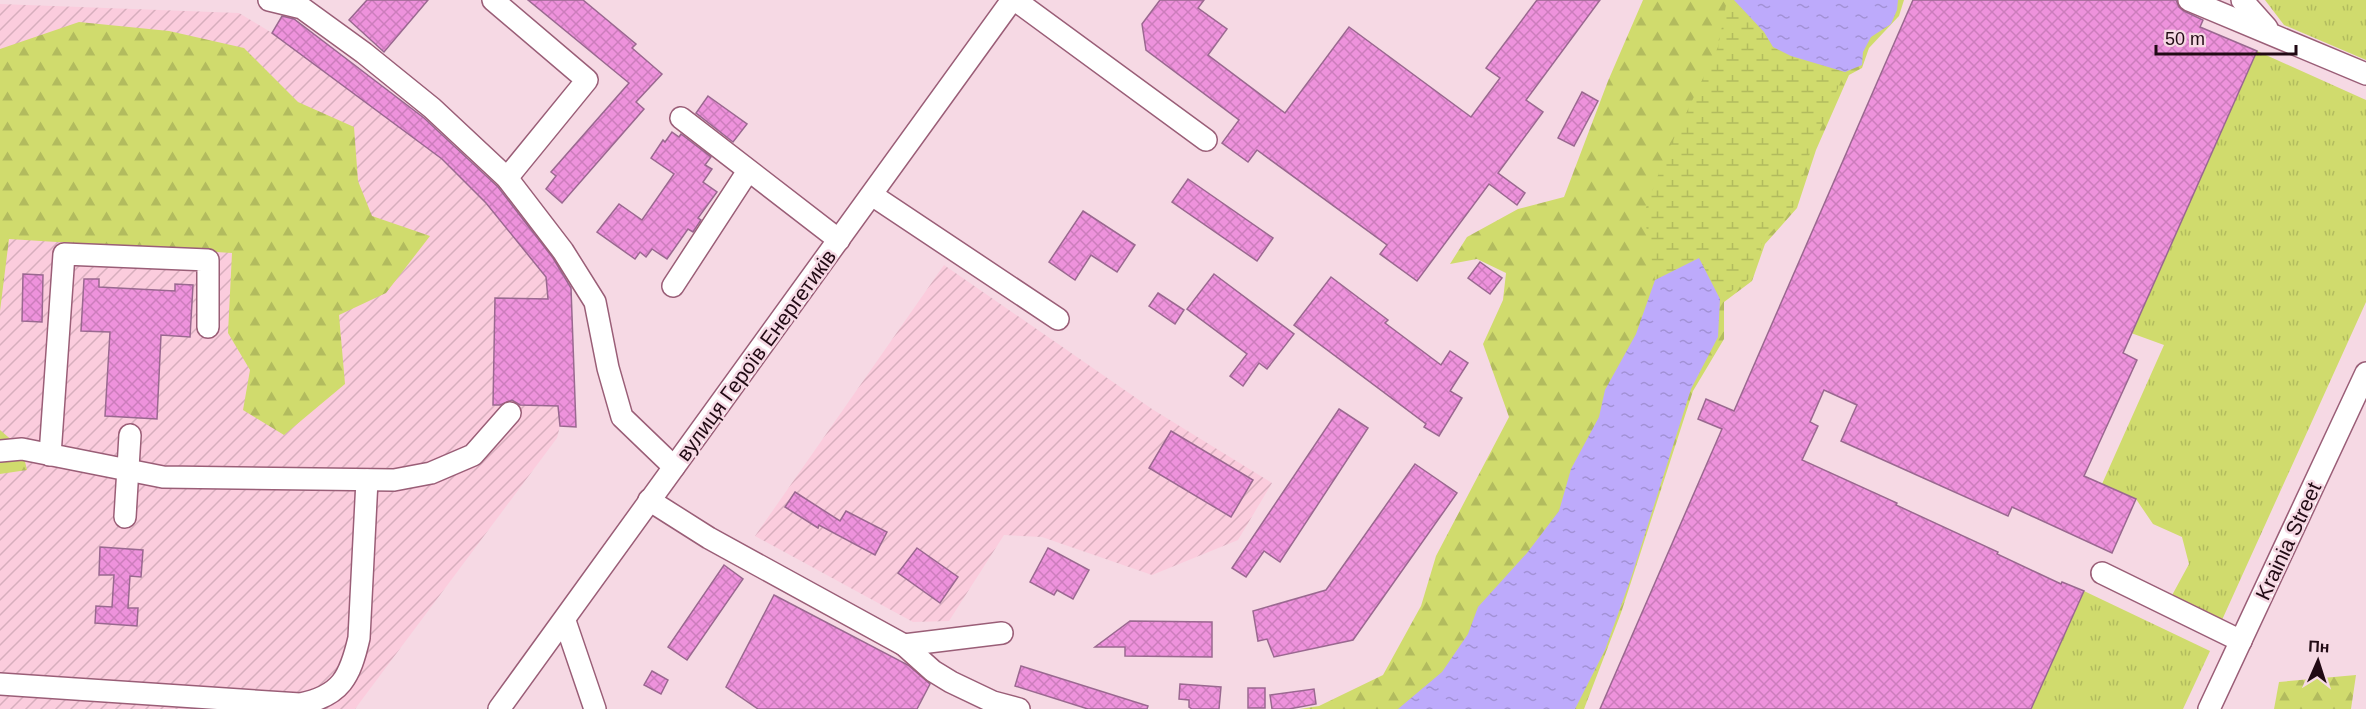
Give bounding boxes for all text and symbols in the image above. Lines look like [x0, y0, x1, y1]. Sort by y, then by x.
scale bar [2156, 18, 2296, 56]
text: 50 m [2165, 29, 2205, 49]
street label: вулиця Героїв Енергетиків [672, 245, 840, 465]
street label: Krainia Street [2251, 478, 2325, 604]
north arrow [2288, 631, 2348, 691]
text: Пн [2308, 637, 2330, 656]

